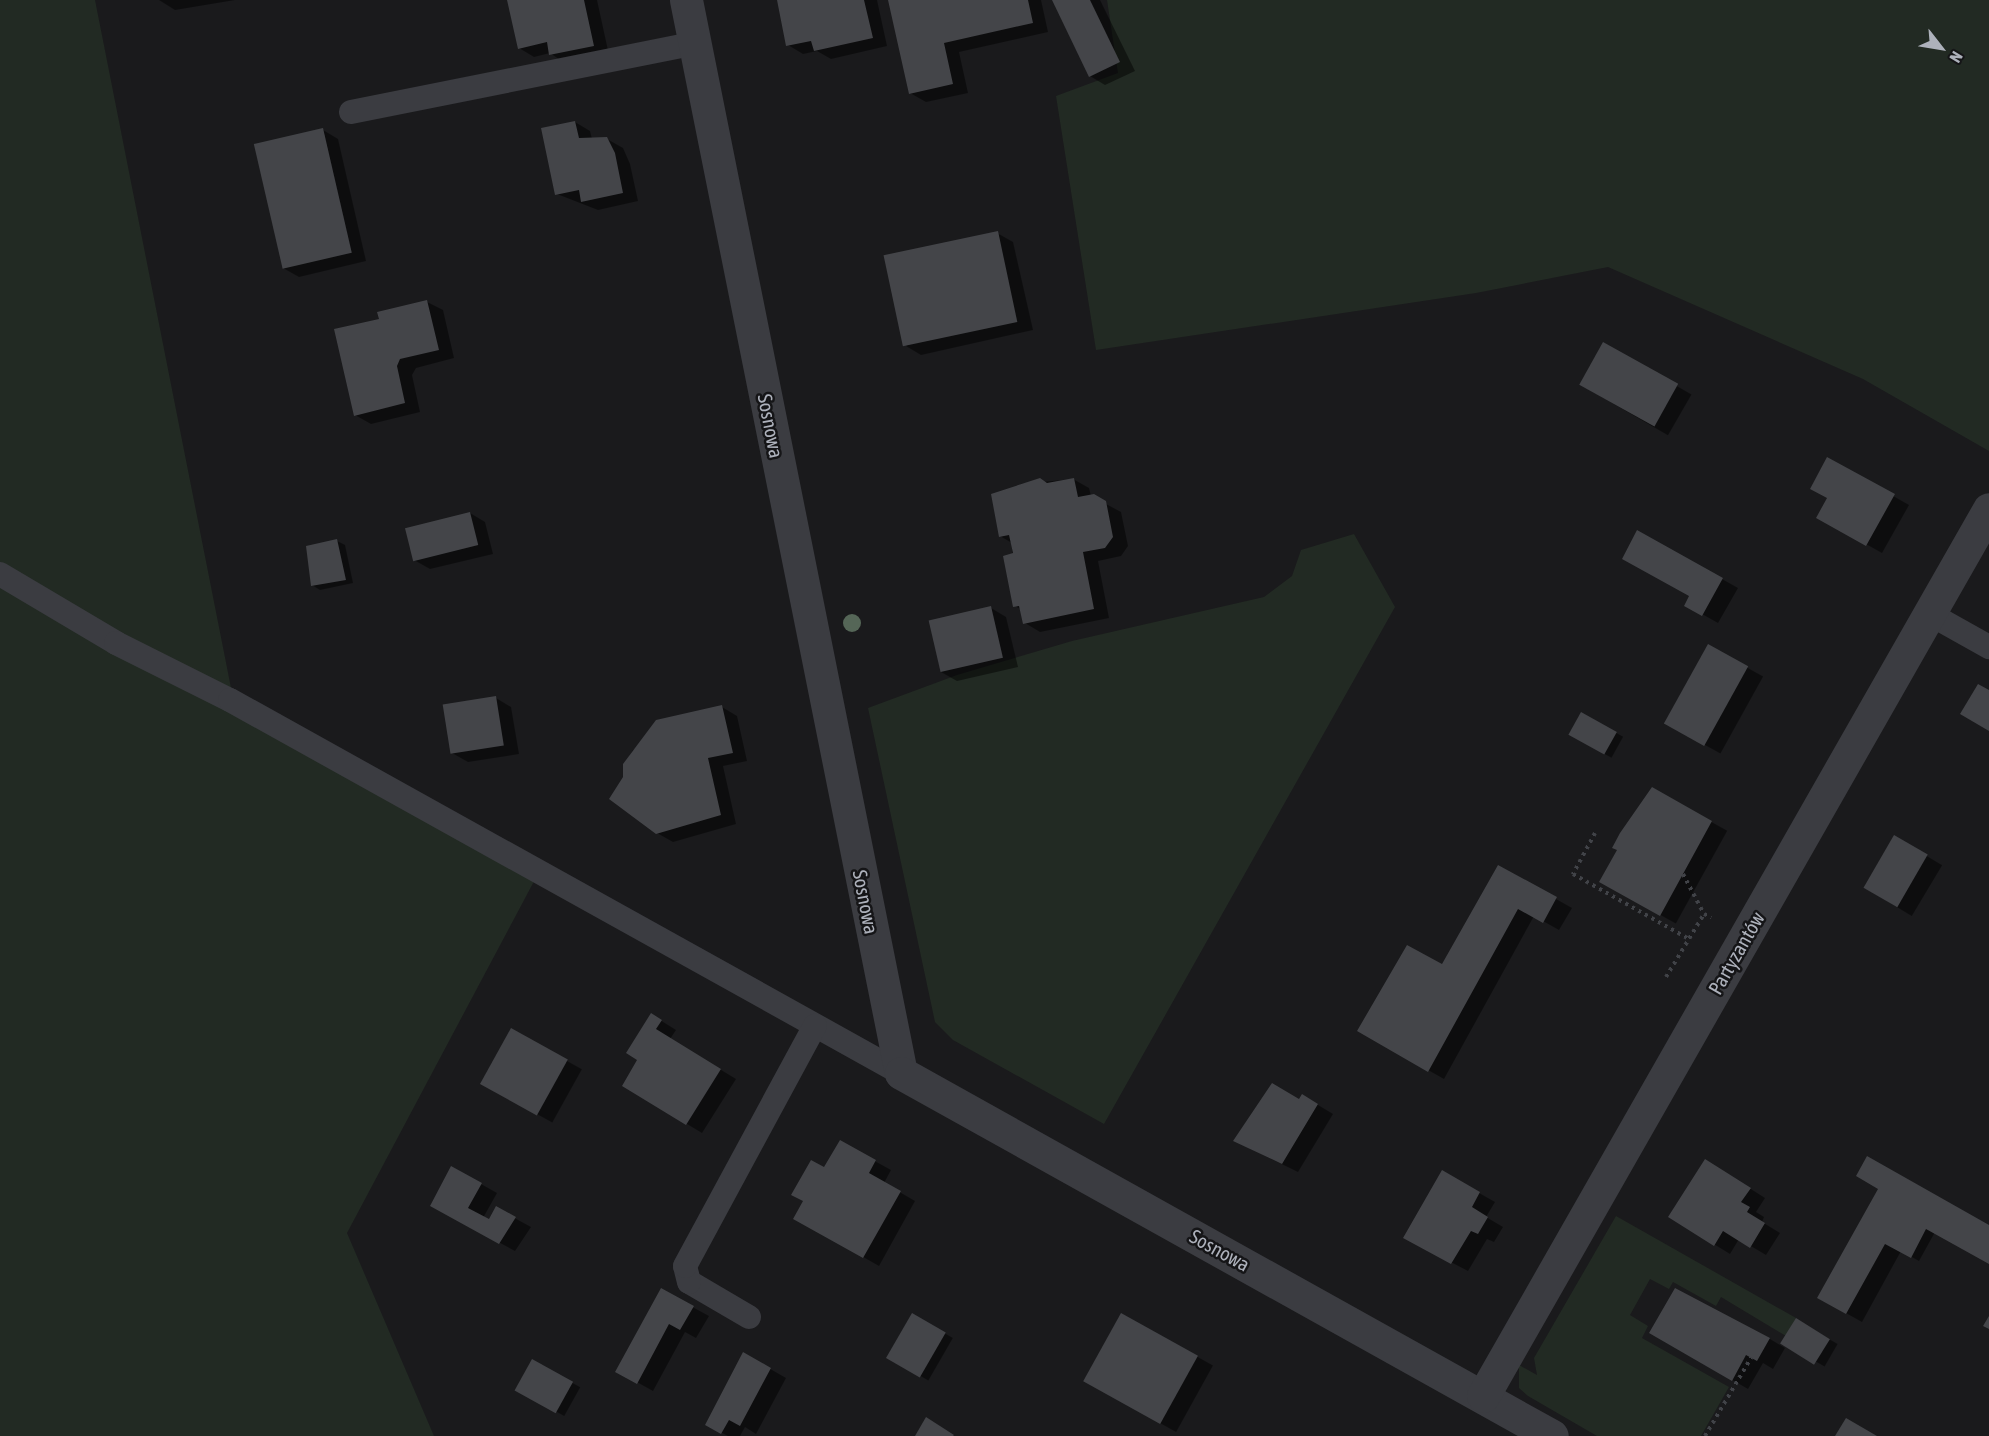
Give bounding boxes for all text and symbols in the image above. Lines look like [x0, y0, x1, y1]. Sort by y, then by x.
north arrow [1911, 18, 1971, 78]
text: N [1946, 49, 1967, 66]
street label: Sosnowa [753, 392, 789, 460]
street label: Sosnowa [848, 868, 884, 936]
street label: Partyzantów [1703, 907, 1769, 999]
street label: Sosnowa [1186, 1224, 1254, 1276]

